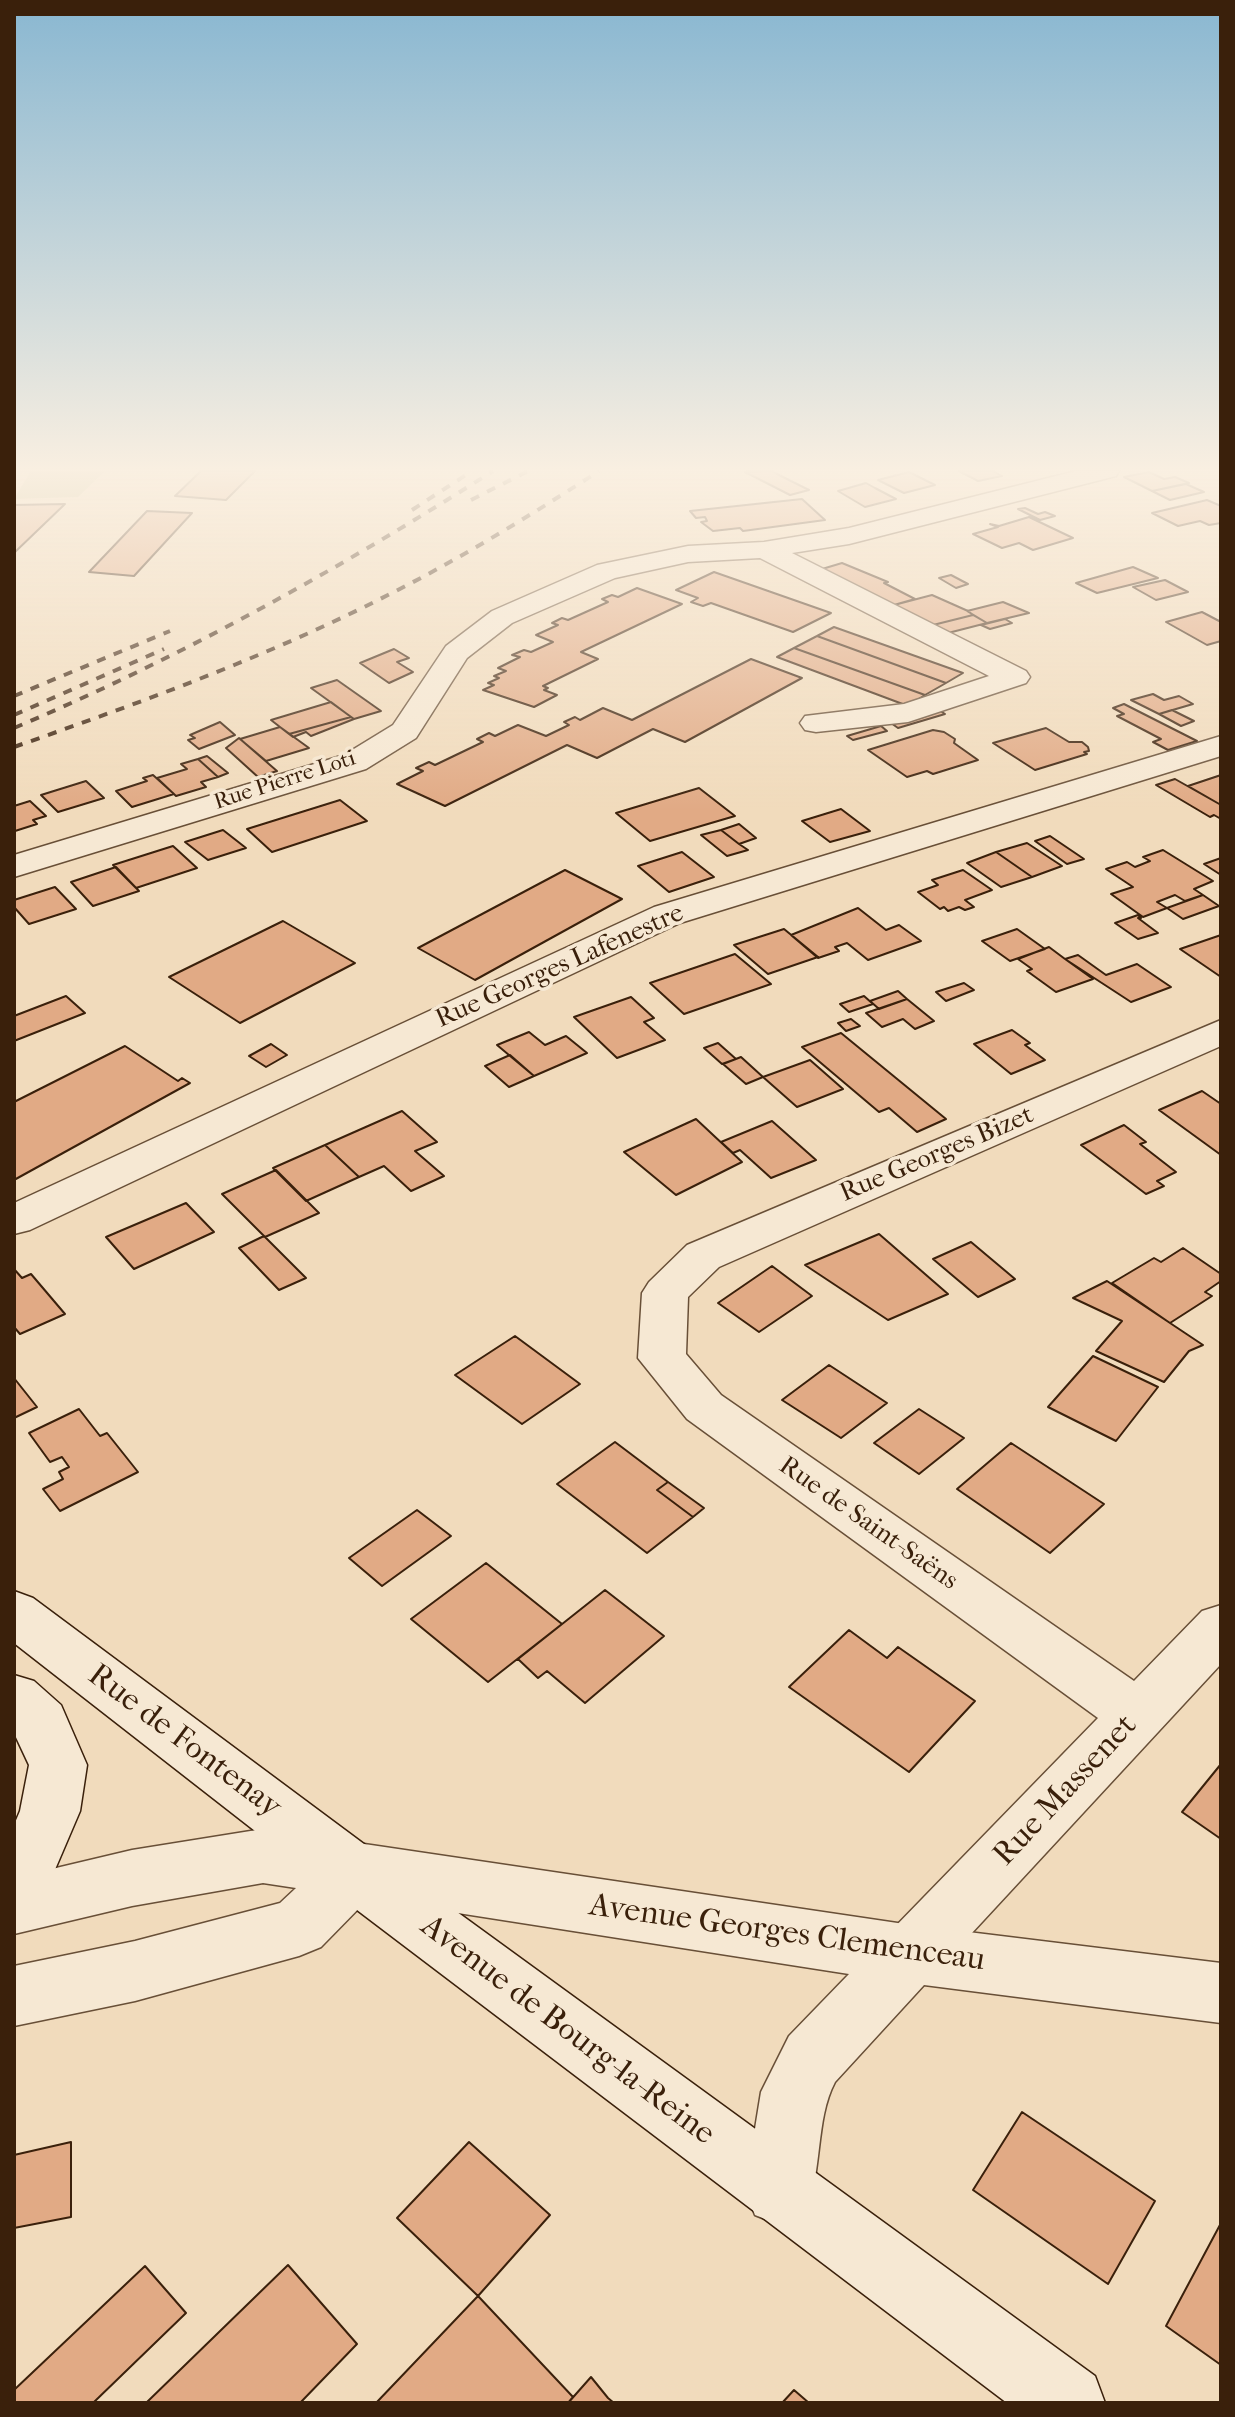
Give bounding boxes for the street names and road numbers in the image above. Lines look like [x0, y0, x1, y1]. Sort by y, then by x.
street label: Rue Pierre Loti [211, 746, 359, 816]
street label: Rue Georges Lafenestre [431, 898, 689, 1036]
street label: Rue Georges Bizet [836, 1100, 1038, 1210]
street label: Rue de Saint-Saëns [773, 1451, 963, 1597]
street label: Rue de Fontenay [80, 1657, 288, 1827]
street label: Rue Massenet [986, 1707, 1146, 1875]
street label: Avenue Georges Clemenceau [587, 1887, 987, 1981]
street label: Avenue de Bourg-la-Reine [412, 1908, 722, 2154]

